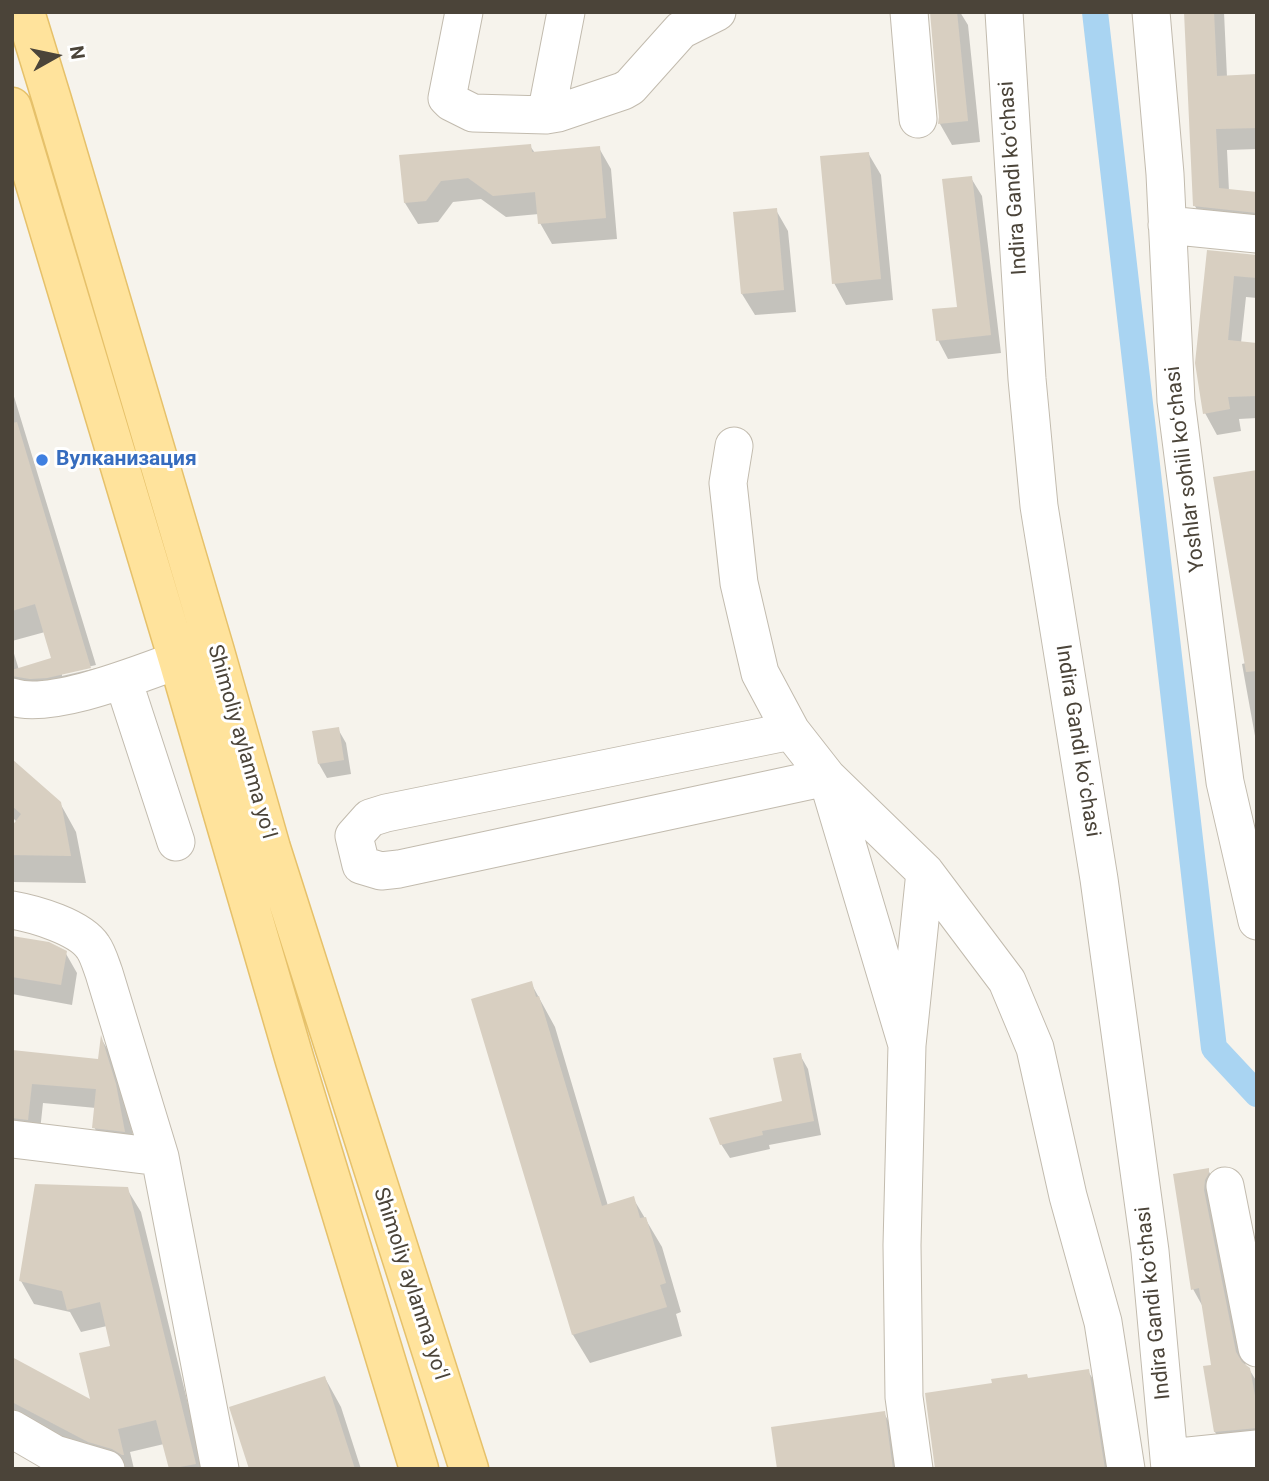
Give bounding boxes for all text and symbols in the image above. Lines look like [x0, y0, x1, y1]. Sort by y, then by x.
north arrow [21, 21, 91, 91]
text: N [65, 44, 90, 61]
street label: Indira Gandi koʻchasi [995, 80, 1033, 276]
street label: Yoshlar sohili koʻchasi [1161, 365, 1211, 573]
place label: Вулканизация [56, 447, 197, 473]
marker: Вулканизация [34, 452, 50, 468]
street label: Shimoliy aylanma yoʻl [201, 642, 281, 842]
street label: Indira Gandi koʻchasi [1049, 643, 1105, 839]
street label: Shimoliy aylanma yoʻl [367, 1185, 453, 1383]
street label: Indira Gandi koʻchasi [1131, 1205, 1177, 1401]

